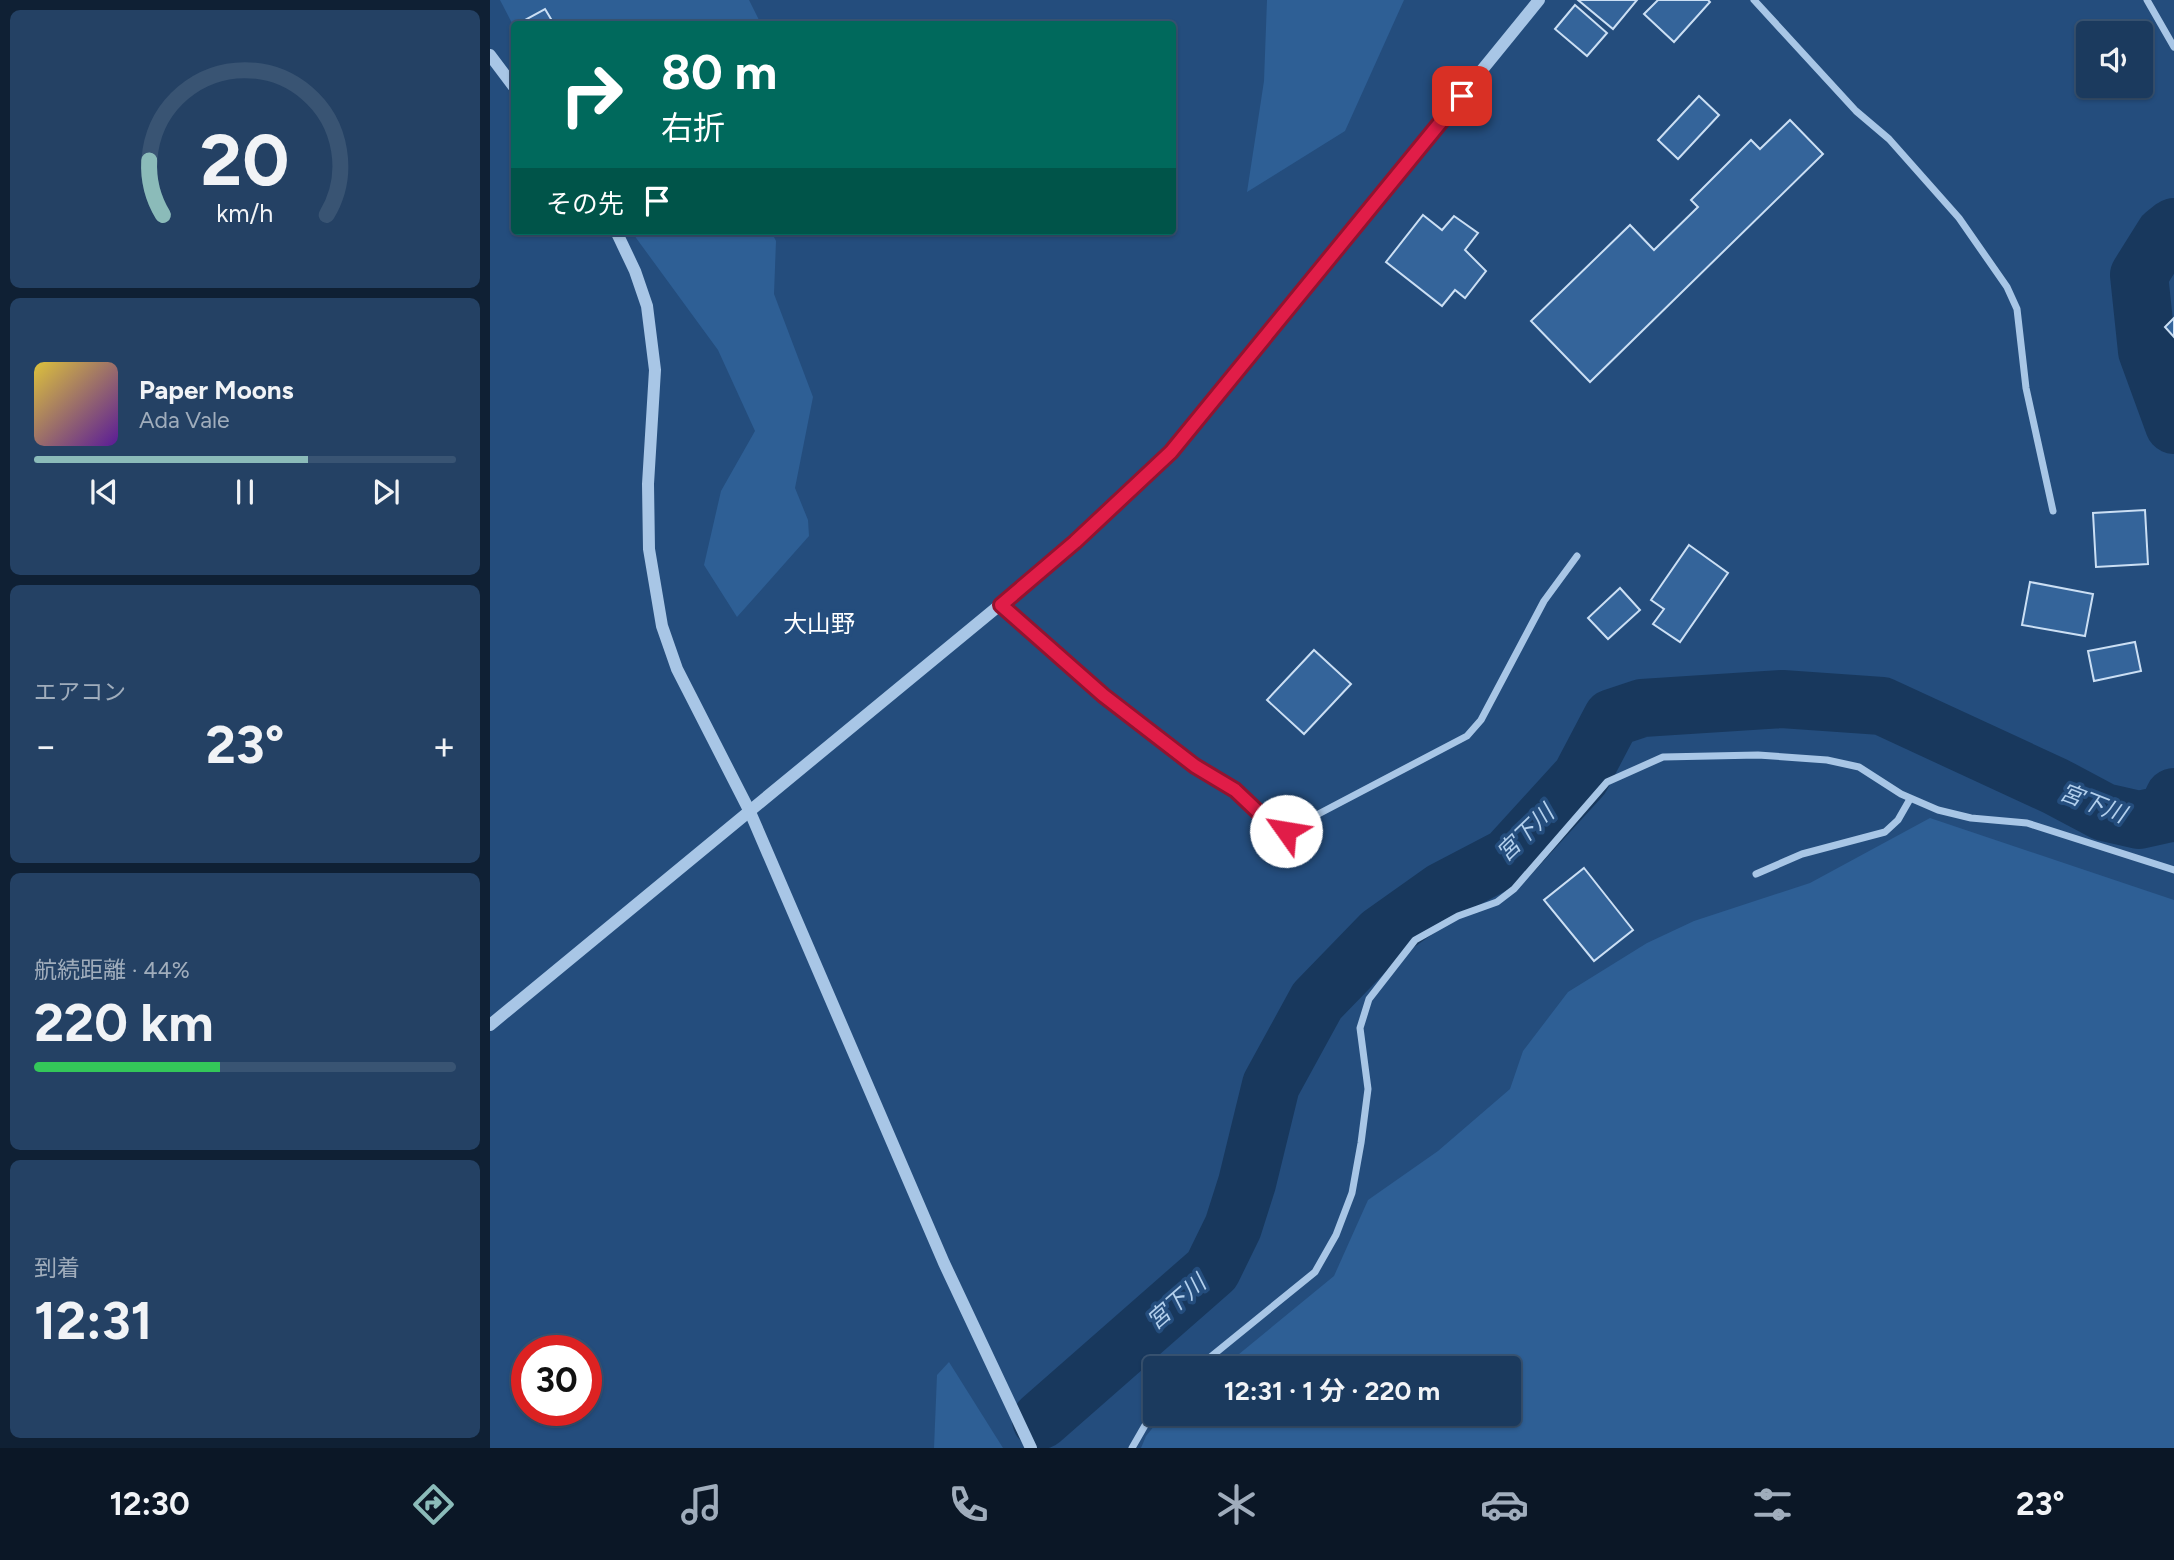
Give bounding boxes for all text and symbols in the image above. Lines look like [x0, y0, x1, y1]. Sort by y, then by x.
map controls [2076, 21, 2153, 98]
button: sound [2076, 21, 2153, 98]
text: 80 m [661, 42, 777, 101]
icon: right [546, 49, 637, 140]
pin [1432, 66, 1492, 126]
icon: arrive [1443, 77, 1481, 115]
text: 右折 [661, 109, 725, 147]
text: 20 [200, 116, 290, 203]
icon: arrive [638, 182, 676, 220]
text: その先 [546, 188, 624, 220]
text: km/h [216, 198, 274, 228]
text: Paper Moons [139, 374, 294, 406]
text: Ada Vale [139, 406, 230, 434]
icon: previous [85, 473, 123, 511]
icon: pause [226, 473, 264, 511]
icon: next [367, 473, 405, 511]
district label: 大山野 [783, 609, 855, 638]
text: エアコン [34, 678, 126, 706]
text: 23° [206, 714, 284, 776]
text: − [34, 723, 58, 769]
text: + [432, 723, 456, 769]
water label: 宮下川 [2056, 778, 2133, 830]
position arrow [1249, 794, 1323, 868]
water label: 宮下川 [1490, 797, 1562, 867]
text: 航続距離 · 44% [34, 956, 190, 984]
text: 220 km [34, 992, 214, 1054]
text: 到着 [34, 1254, 80, 1282]
water label: 宮下川 [1141, 1267, 1213, 1335]
text: 12:31 [34, 1290, 153, 1352]
speed limit sign: 30 [511, 1335, 602, 1426]
text: 12:31 · 1 分 · 220 m [1224, 1375, 1440, 1407]
icon: directions [409, 1480, 458, 1529]
icon: music [677, 1480, 726, 1529]
icon: phone [944, 1480, 993, 1529]
icon: climate [1212, 1480, 1261, 1529]
icon: car [1480, 1480, 1529, 1529]
icon: filters [1748, 1480, 1797, 1529]
text: 12:30 [109, 1485, 190, 1523]
text: 23° [2016, 1485, 2065, 1523]

